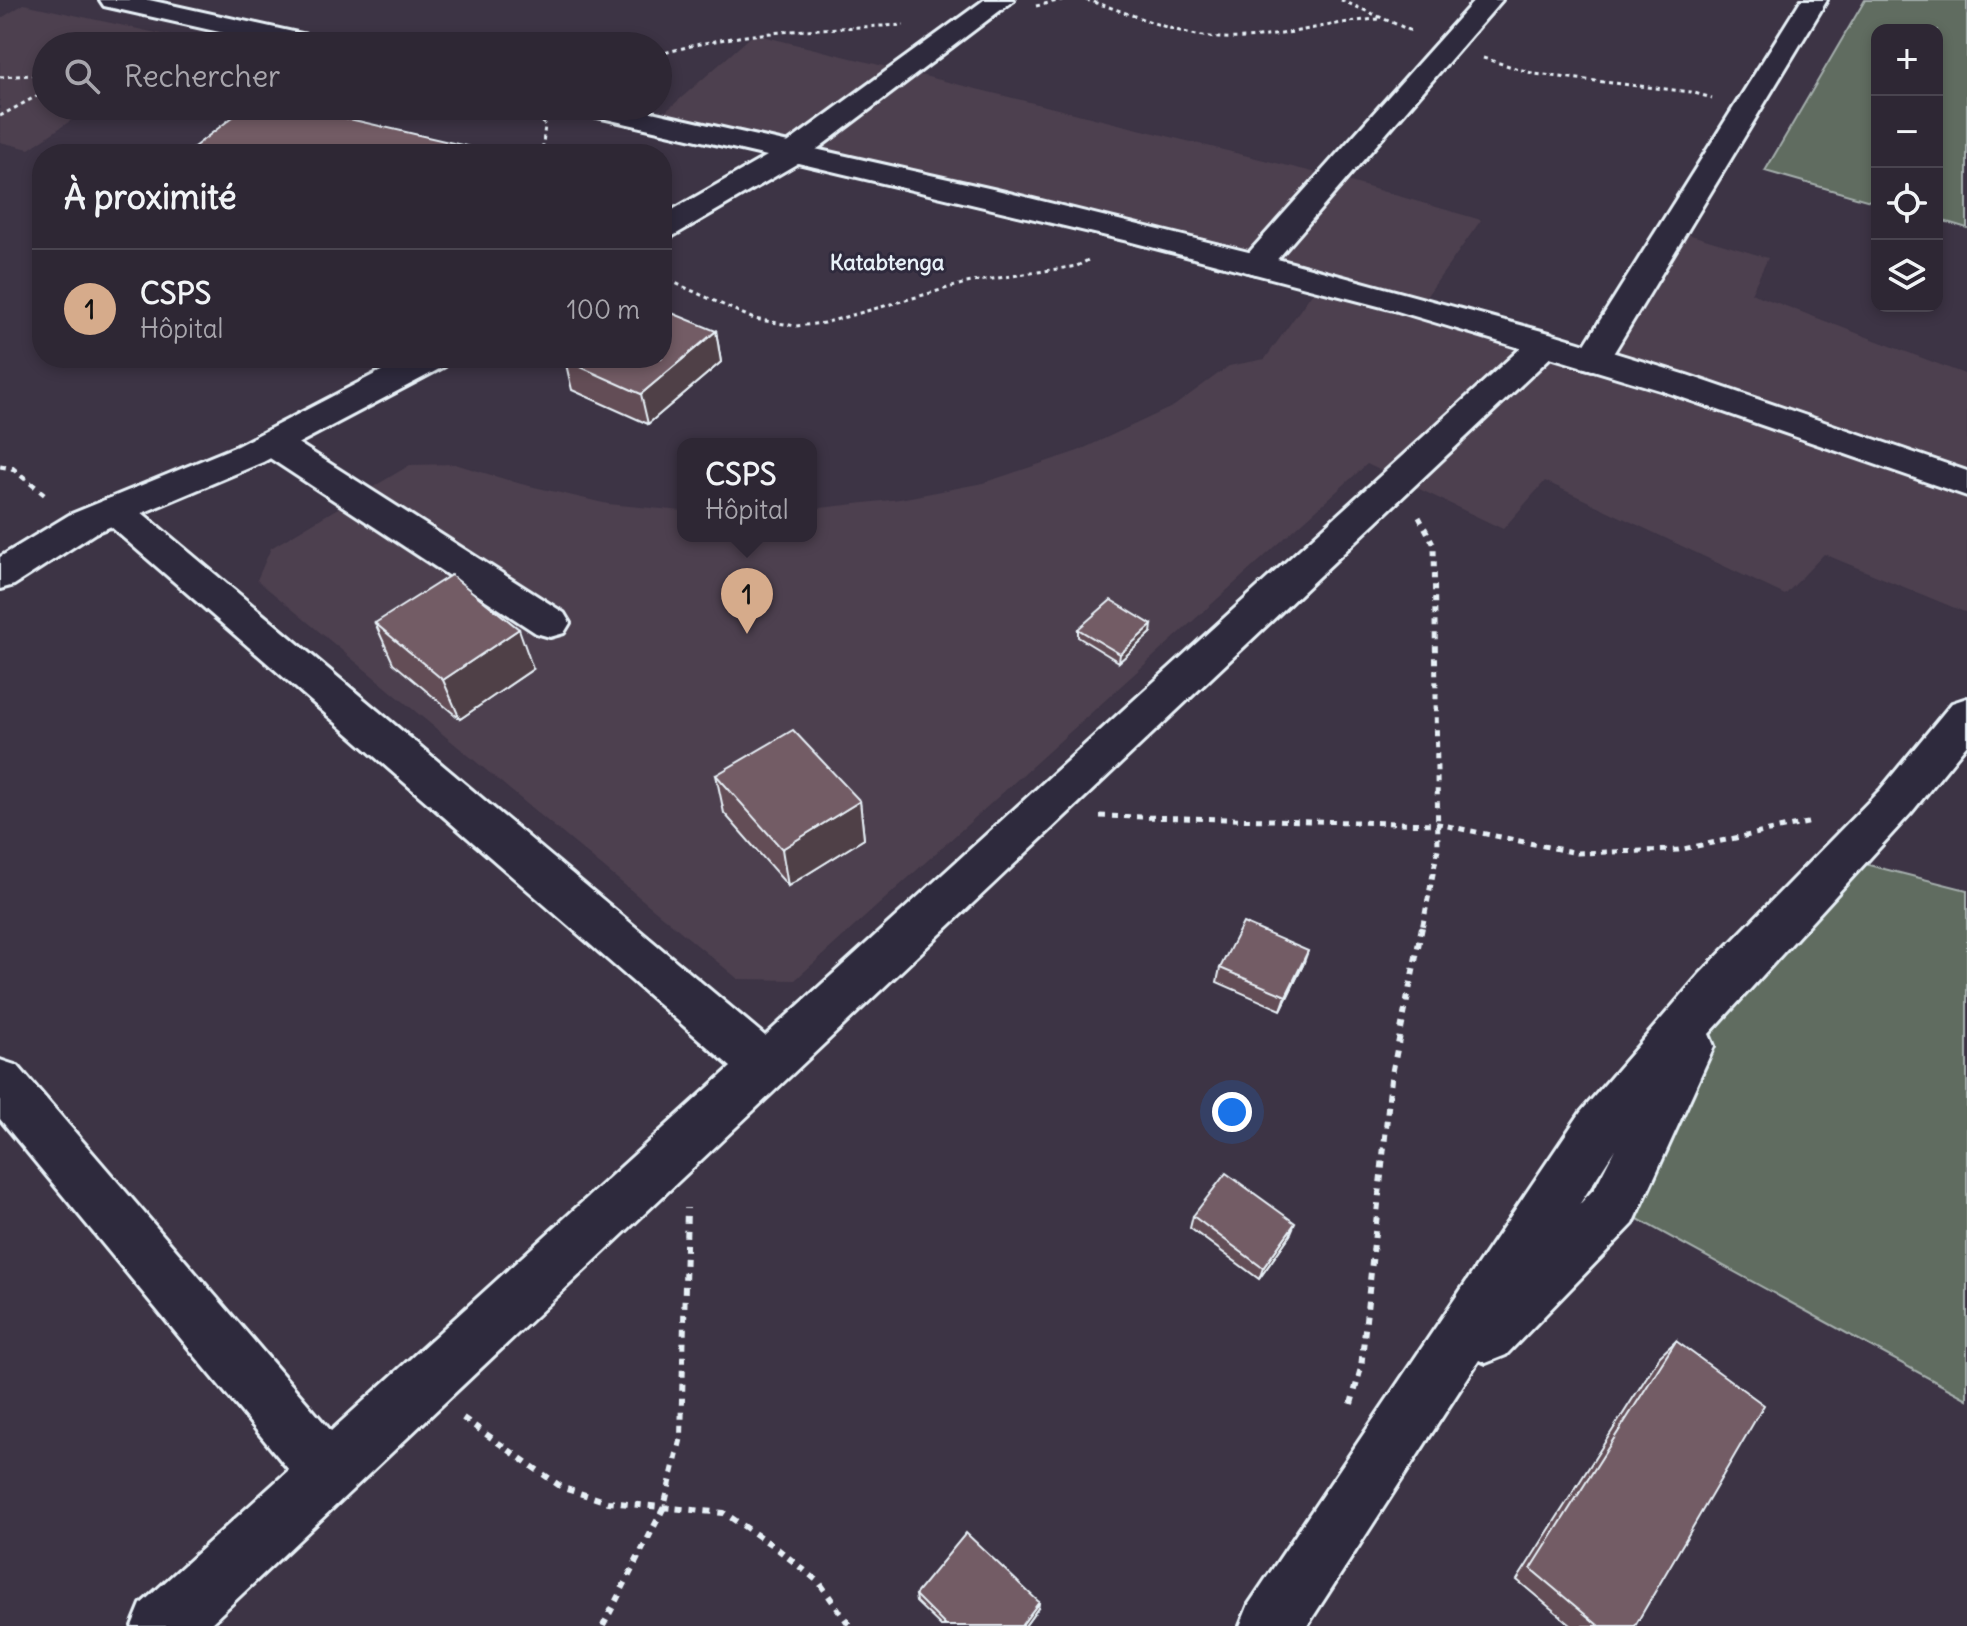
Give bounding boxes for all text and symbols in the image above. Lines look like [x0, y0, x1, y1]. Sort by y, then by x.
map controls [1871, 24, 1943, 312]
button: + [1871, 24, 1943, 96]
search box [32, 32, 672, 120]
icon: search [60, 54, 104, 98]
text: Rechercher [124, 57, 280, 95]
button: − [1871, 96, 1943, 168]
button: locate [1871, 168, 1943, 240]
text: À proximité [64, 175, 237, 218]
button: layers [1871, 240, 1943, 312]
district label: Katabtenga [830, 248, 945, 276]
text: CSPS [140, 274, 211, 312]
text: 1 [85, 293, 95, 326]
text: 100 m [566, 293, 640, 326]
text: Hôpital [140, 312, 223, 345]
popup [677, 438, 817, 542]
text: CSPS [705, 455, 776, 493]
text: Hôpital [705, 493, 789, 526]
pin: 1 [721, 568, 773, 634]
your location [1212, 1092, 1252, 1132]

